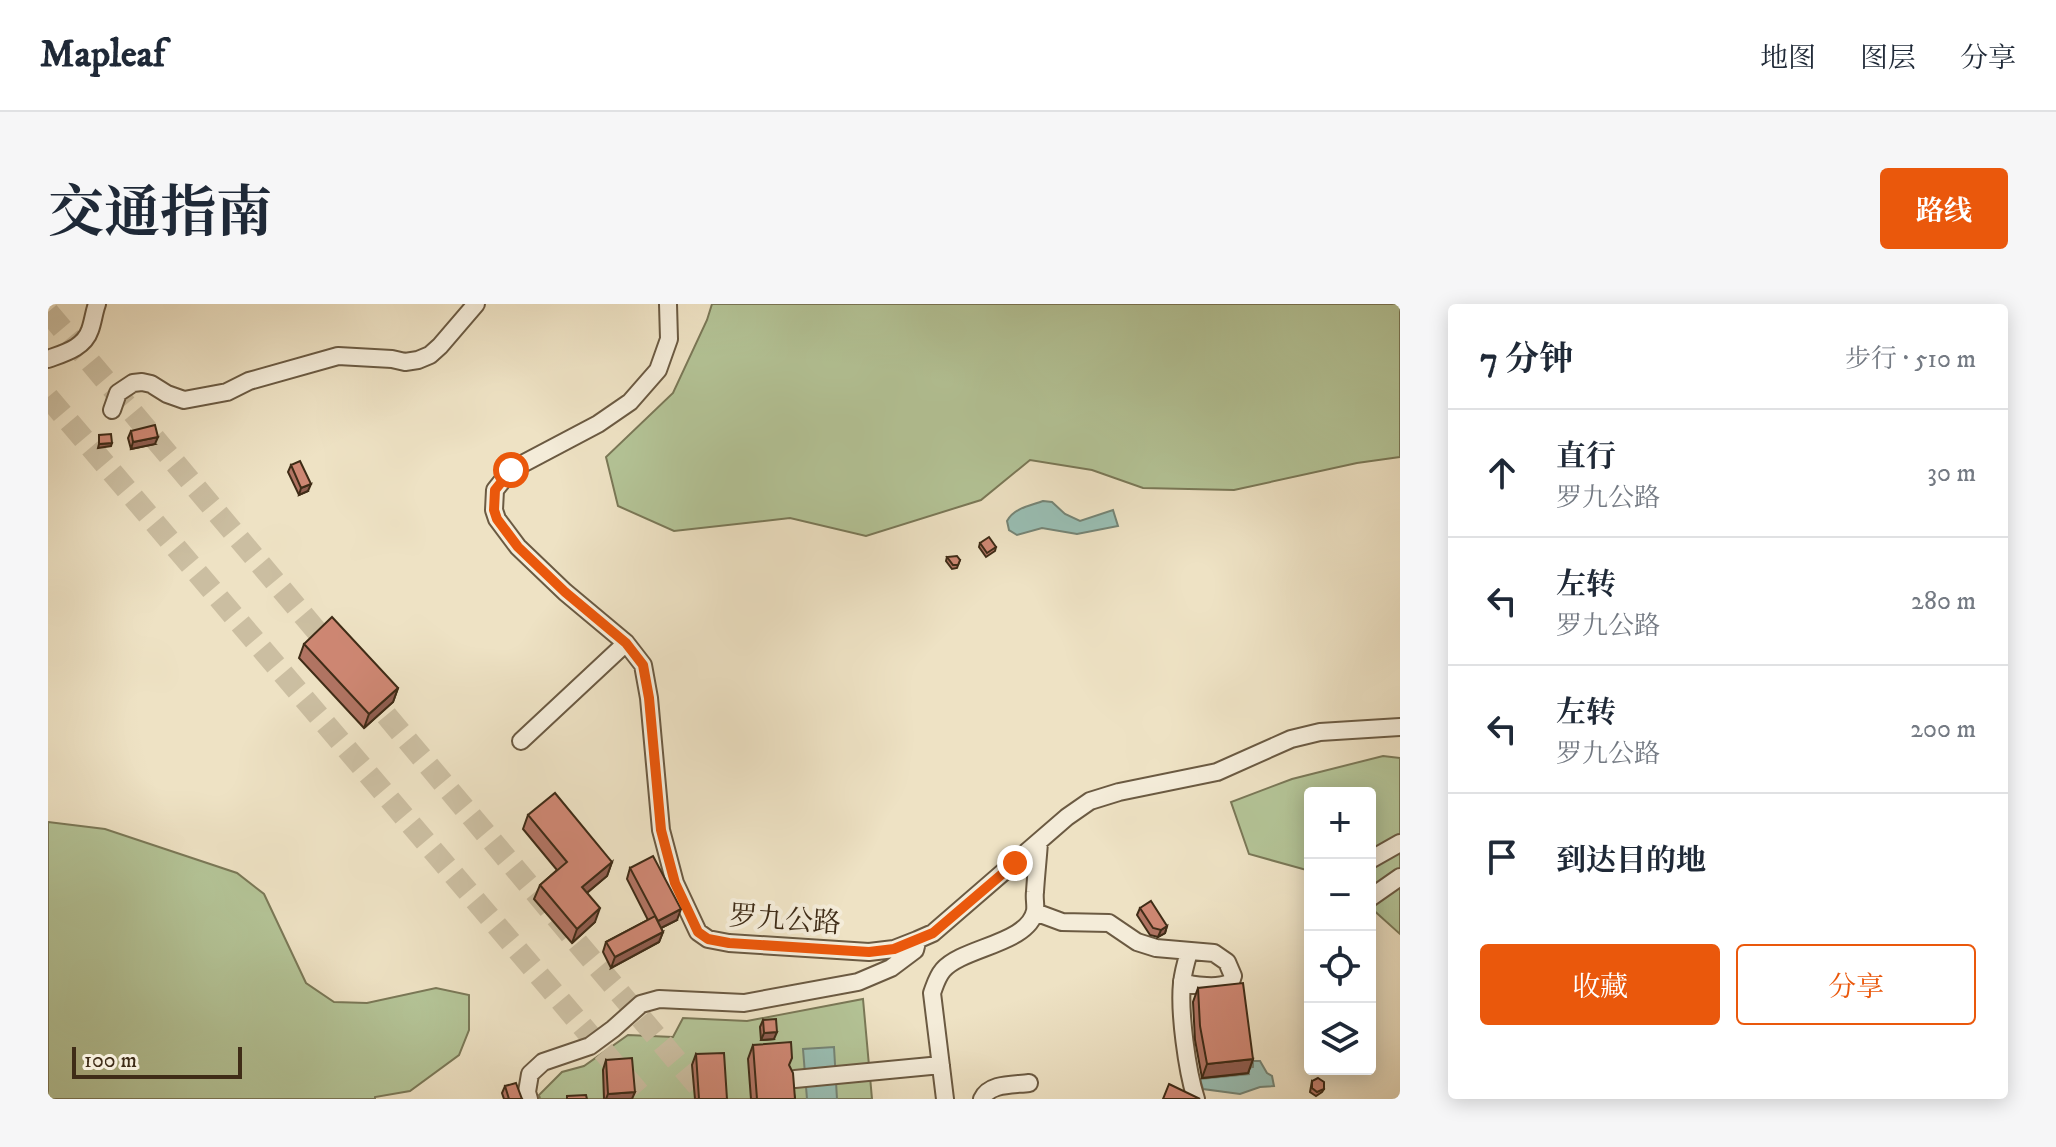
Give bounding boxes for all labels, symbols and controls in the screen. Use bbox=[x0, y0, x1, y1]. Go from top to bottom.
text: Mapleaf bbox=[40, 31, 165, 79]
text: 地图 bbox=[1760, 41, 1816, 76]
text: 图层 bbox=[1860, 41, 1916, 76]
text: 分享 bbox=[1960, 41, 2016, 76]
button: 路线 bbox=[1880, 168, 2008, 249]
text: 交通指南 bbox=[48, 180, 272, 250]
text: 7 分钟 bbox=[1480, 339, 1573, 381]
text: 步行 · 510 m bbox=[1845, 343, 1976, 376]
text: 直行 bbox=[1556, 439, 1616, 476]
icon: ahead bbox=[1480, 451, 1524, 495]
route start bbox=[493, 452, 529, 488]
text: 30 m bbox=[1927, 457, 1976, 490]
text: 罗九公路 bbox=[1556, 482, 1660, 515]
text: 左转 bbox=[1556, 567, 1616, 604]
icon: left bbox=[1480, 579, 1524, 623]
text: 280 m bbox=[1911, 585, 1976, 618]
text: 罗九公路 bbox=[1556, 610, 1660, 643]
text: 左转 bbox=[1556, 695, 1616, 732]
icon: left bbox=[1480, 707, 1524, 751]
text: 200 m bbox=[1910, 713, 1976, 746]
text: 罗九公路 bbox=[1556, 738, 1660, 771]
map controls bbox=[1304, 787, 1376, 1075]
button: + bbox=[1304, 787, 1376, 859]
icon: arrive bbox=[1480, 835, 1524, 879]
text: 到达目的地 bbox=[1556, 843, 1706, 880]
route end bbox=[997, 845, 1033, 881]
button: − bbox=[1304, 859, 1376, 931]
street label: 罗九公路 bbox=[728, 899, 842, 941]
button: locate bbox=[1304, 931, 1376, 1003]
button: 收藏 bbox=[1480, 944, 1720, 1025]
button: 分享 bbox=[1736, 944, 1976, 1025]
button: layers bbox=[1304, 1003, 1376, 1075]
scale bar bbox=[72, 1043, 242, 1079]
text: 100 m bbox=[84, 1047, 137, 1074]

